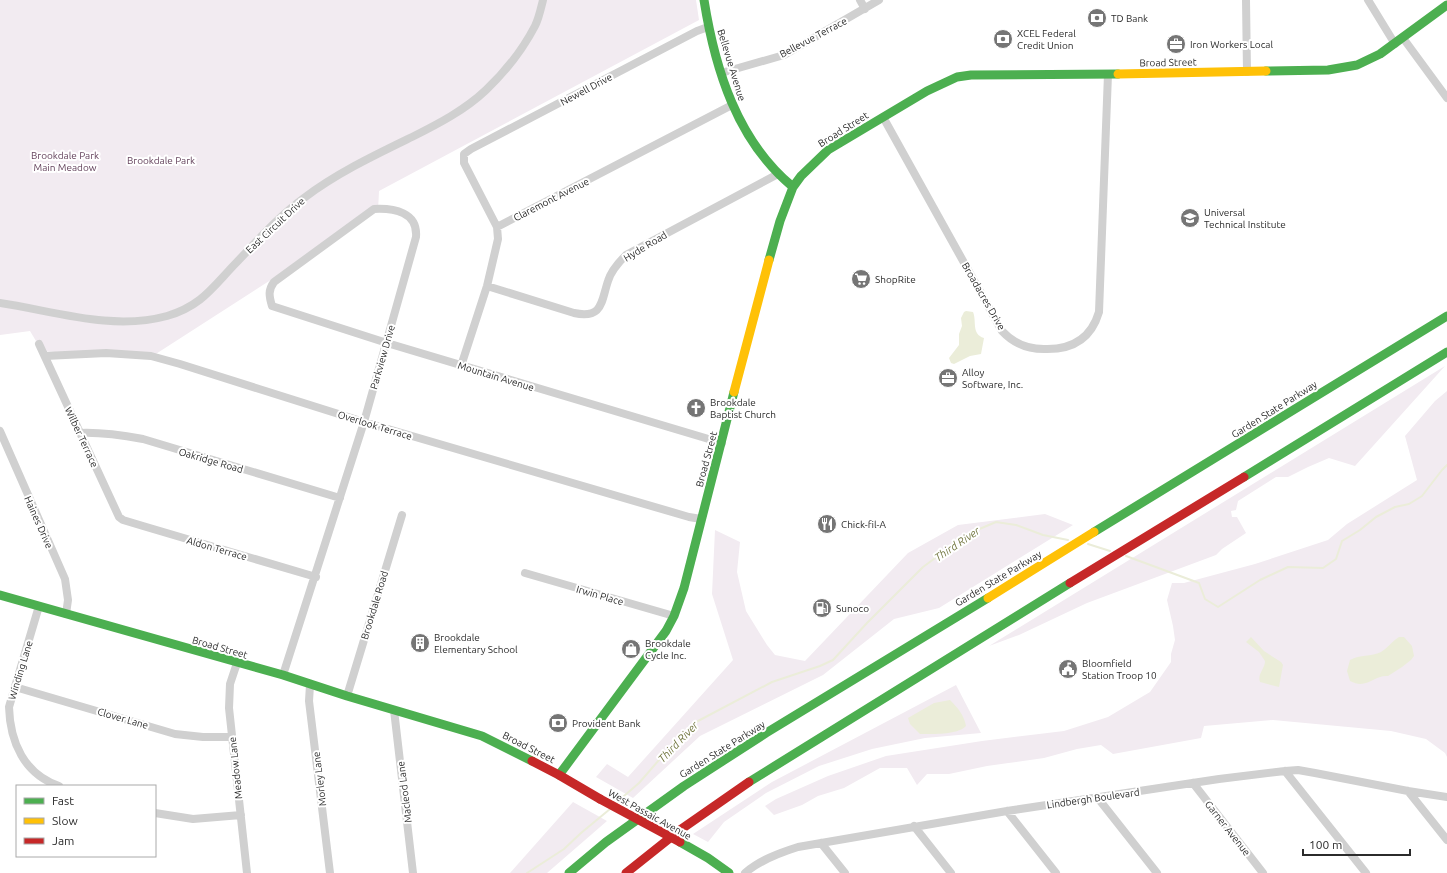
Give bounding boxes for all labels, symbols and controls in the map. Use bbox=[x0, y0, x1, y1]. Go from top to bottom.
bank icon: TD Bank bbox=[1086, 7, 1108, 29]
place label: TD Bank bbox=[1111, 13, 1148, 24]
street label: Bellevue Terrace bbox=[778, 15, 849, 60]
street label: Bellevue Avenue bbox=[715, 28, 748, 102]
bank icon: XCEL Federal Credit Union bbox=[992, 28, 1014, 50]
place label: XCEL Federal Credit Union bbox=[1017, 28, 1076, 51]
office icon: Iron Workers Local bbox=[1165, 33, 1187, 55]
place label: Iron Workers Local bbox=[1190, 39, 1273, 50]
street label: Broad Street bbox=[1139, 57, 1197, 68]
street label: Newell Drive bbox=[558, 71, 614, 108]
street label: Broad Street bbox=[816, 110, 870, 149]
park label: Brookdale Park Main Meadow bbox=[31, 150, 99, 173]
park label: Brookdale Park bbox=[127, 155, 195, 166]
street label: Claremont Avenue bbox=[512, 176, 591, 223]
street label: East Circuit Drive bbox=[244, 195, 307, 255]
school or university icon: Universal Technical Institute bbox=[1179, 207, 1201, 229]
place label: Universal Technical Institute bbox=[1204, 207, 1286, 230]
street label: Hyde Road bbox=[622, 229, 669, 264]
street label: Broadacres Drive bbox=[960, 260, 1007, 332]
supermarket icon: ShopRite bbox=[850, 268, 872, 290]
place label: ShopRite bbox=[875, 274, 916, 285]
street label: Parkview Drive bbox=[368, 324, 397, 391]
street label: Mountain Avenue bbox=[456, 360, 535, 393]
office icon: Alloy Software, Inc. bbox=[937, 367, 959, 389]
place label: Alloy Software, Inc. bbox=[962, 367, 1023, 390]
street label: Garden State Parkway bbox=[1230, 379, 1319, 440]
church icon: Brookdale Baptist Church bbox=[685, 397, 707, 419]
place label: Brookdale Baptist Church bbox=[710, 397, 776, 420]
street label: Wilber Terrace bbox=[63, 405, 100, 469]
street label: Overlook Terrace bbox=[336, 409, 413, 442]
street label: Broad Street bbox=[694, 430, 719, 488]
street label: Oakridge Road bbox=[177, 446, 245, 475]
street label: Haines Drive bbox=[22, 494, 55, 550]
restaurant icon: Chick-fil-A bbox=[816, 513, 838, 535]
place label: Chick-fil-A bbox=[841, 519, 886, 530]
water label: Third River bbox=[932, 524, 983, 564]
street label: Aldon Terrace bbox=[185, 535, 248, 562]
street label: Garden State Parkway bbox=[953, 548, 1043, 609]
street label: Brookdale Road bbox=[359, 569, 390, 641]
street label: Irwin Place bbox=[575, 583, 625, 607]
fuel station icon: Sunoco bbox=[811, 597, 833, 619]
place label: Sunoco bbox=[836, 603, 869, 614]
building icon: Brookdale Elementary School bbox=[409, 632, 431, 654]
place label: Brookdale Elementary School bbox=[434, 632, 518, 655]
street label: Broad Street bbox=[191, 634, 249, 661]
shop icon: Brookdale Cycle Inc. bbox=[620, 638, 642, 660]
place label: Brookdale Cycle Inc. bbox=[645, 638, 691, 661]
street label: Winding Lane bbox=[6, 639, 35, 701]
public building icon: Bloomfield Station Troop 10 bbox=[1057, 658, 1079, 680]
place label: Bloomfield Station Troop 10 bbox=[1082, 658, 1157, 681]
street label: Clover Lane bbox=[96, 706, 150, 731]
bank icon: Provident Bank bbox=[547, 712, 569, 734]
place label: Provident Bank bbox=[572, 718, 640, 729]
water label: Third River bbox=[656, 719, 701, 765]
street label: Garden State Parkway bbox=[678, 719, 767, 780]
street label: Broad Street bbox=[501, 730, 557, 765]
street label: Meadow Lane bbox=[227, 736, 244, 800]
street label: Morley Lane bbox=[311, 751, 328, 807]
street label: Macleod Lane bbox=[395, 760, 414, 823]
legend bbox=[16, 785, 156, 857]
street label: West Passaic Avenue bbox=[606, 787, 693, 842]
street label: Lindbergh Boulevard bbox=[1046, 787, 1140, 810]
text: Fast bbox=[52, 794, 74, 807]
street label: Garner Avenue bbox=[1203, 799, 1252, 858]
text: Slow bbox=[52, 814, 78, 827]
scale bar bbox=[1303, 831, 1410, 857]
text: Jam bbox=[52, 834, 74, 847]
text: 100 m bbox=[1309, 838, 1342, 851]

